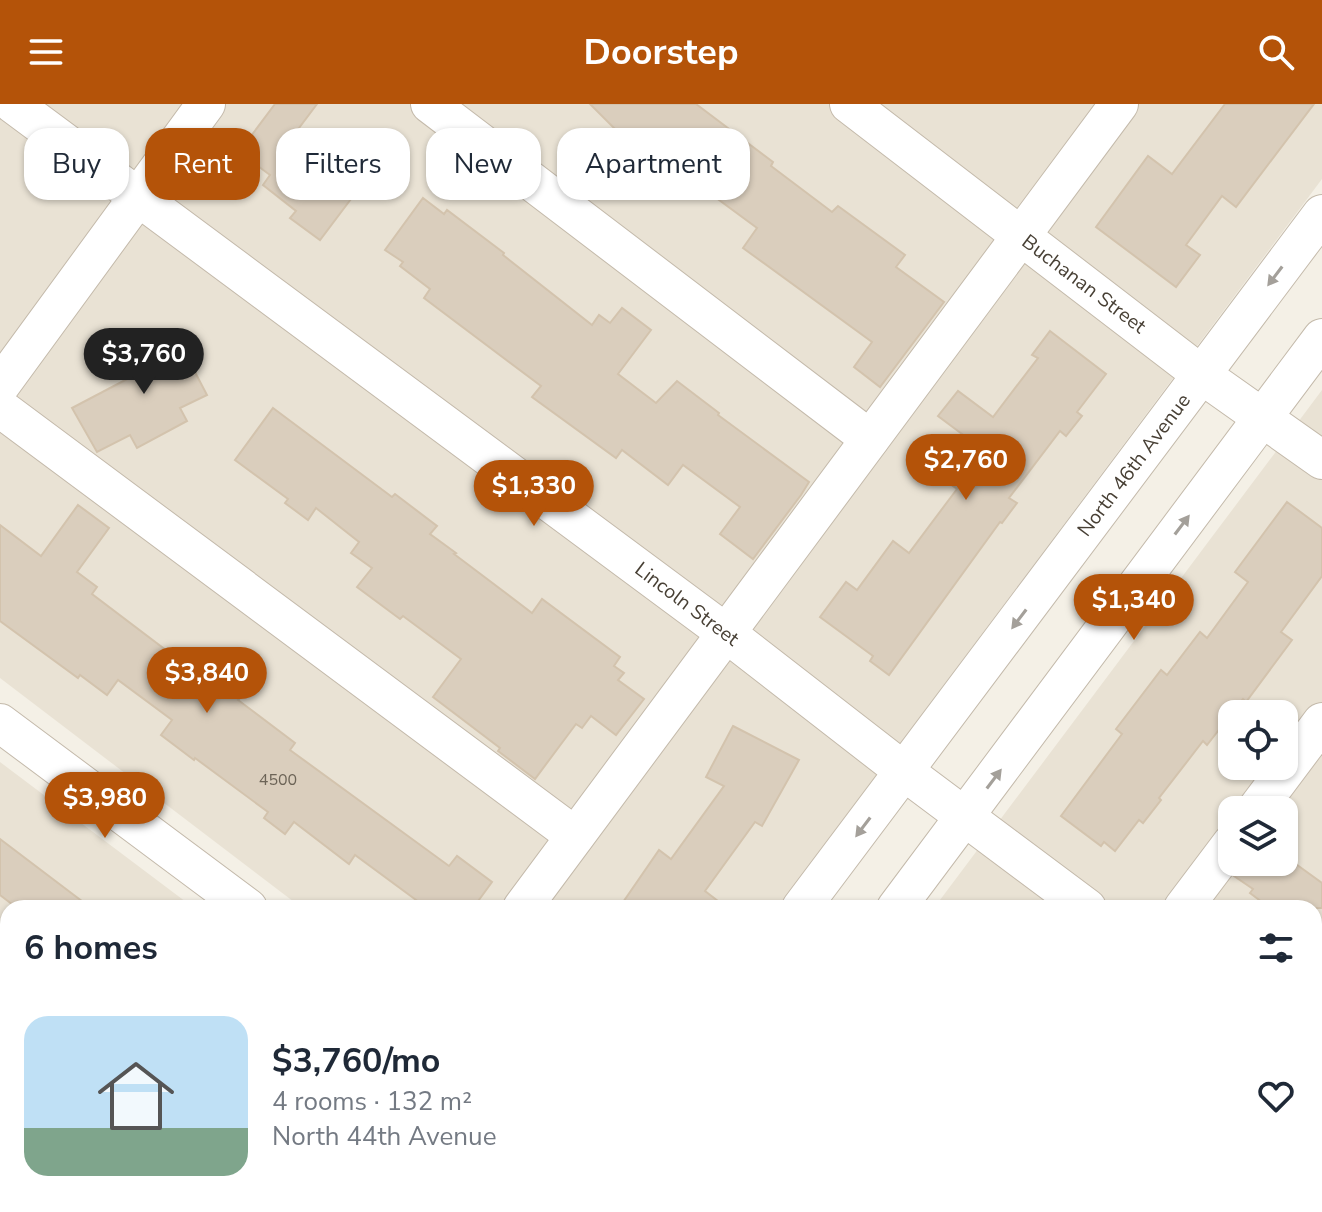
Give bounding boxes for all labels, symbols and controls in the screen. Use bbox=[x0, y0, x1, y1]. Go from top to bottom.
text: Doorstep bbox=[584, 28, 738, 77]
icon: menu bbox=[24, 30, 68, 74]
icon: search bbox=[1254, 30, 1298, 74]
chip: Buy bbox=[24, 128, 129, 200]
chip: Rent bbox=[145, 128, 260, 200]
chip: Filters bbox=[276, 128, 410, 200]
chip: New bbox=[426, 128, 541, 200]
chip: Apartment bbox=[557, 128, 750, 200]
street label: Buchanan Street bbox=[1016, 228, 1152, 340]
one-way arrow bbox=[1268, 266, 1284, 287]
pin: $3,760 bbox=[79, 328, 209, 396]
text: $3,760 bbox=[102, 336, 186, 371]
street label: North 46th Avenue bbox=[1071, 388, 1197, 542]
pin: $2,760 bbox=[901, 434, 1031, 502]
text: $2,760 bbox=[924, 442, 1008, 477]
pin: $1,330 bbox=[469, 460, 599, 528]
text: $1,330 bbox=[492, 468, 576, 503]
one-way arrow bbox=[1174, 515, 1190, 535]
street label: Lincoln Street bbox=[629, 556, 745, 653]
pin: $1,340 bbox=[1069, 574, 1199, 642]
text: $1,340 bbox=[1092, 582, 1176, 617]
one-way arrow bbox=[1011, 608, 1027, 630]
pin: $3,840 bbox=[142, 647, 272, 715]
text: $3,840 bbox=[165, 655, 249, 690]
map controls bbox=[1218, 700, 1298, 876]
button: locate bbox=[1218, 700, 1298, 780]
one-way arrow bbox=[985, 768, 1001, 789]
house number: 4500 bbox=[259, 769, 297, 791]
pin: $3,980 bbox=[40, 772, 170, 840]
text: $3,980 bbox=[63, 780, 147, 815]
button: layers bbox=[1218, 796, 1298, 876]
one-way arrow bbox=[855, 817, 871, 837]
text: 6 homes bbox=[24, 925, 158, 971]
icon: filters bbox=[1254, 926, 1298, 970]
text: $3,760/mo bbox=[272, 1038, 440, 1084]
icon: home bbox=[88, 1048, 184, 1144]
icon: heart bbox=[1254, 1074, 1298, 1118]
text: 4 rooms · 132 m² bbox=[272, 1084, 472, 1119]
text: North 44th Avenue bbox=[272, 1119, 496, 1154]

